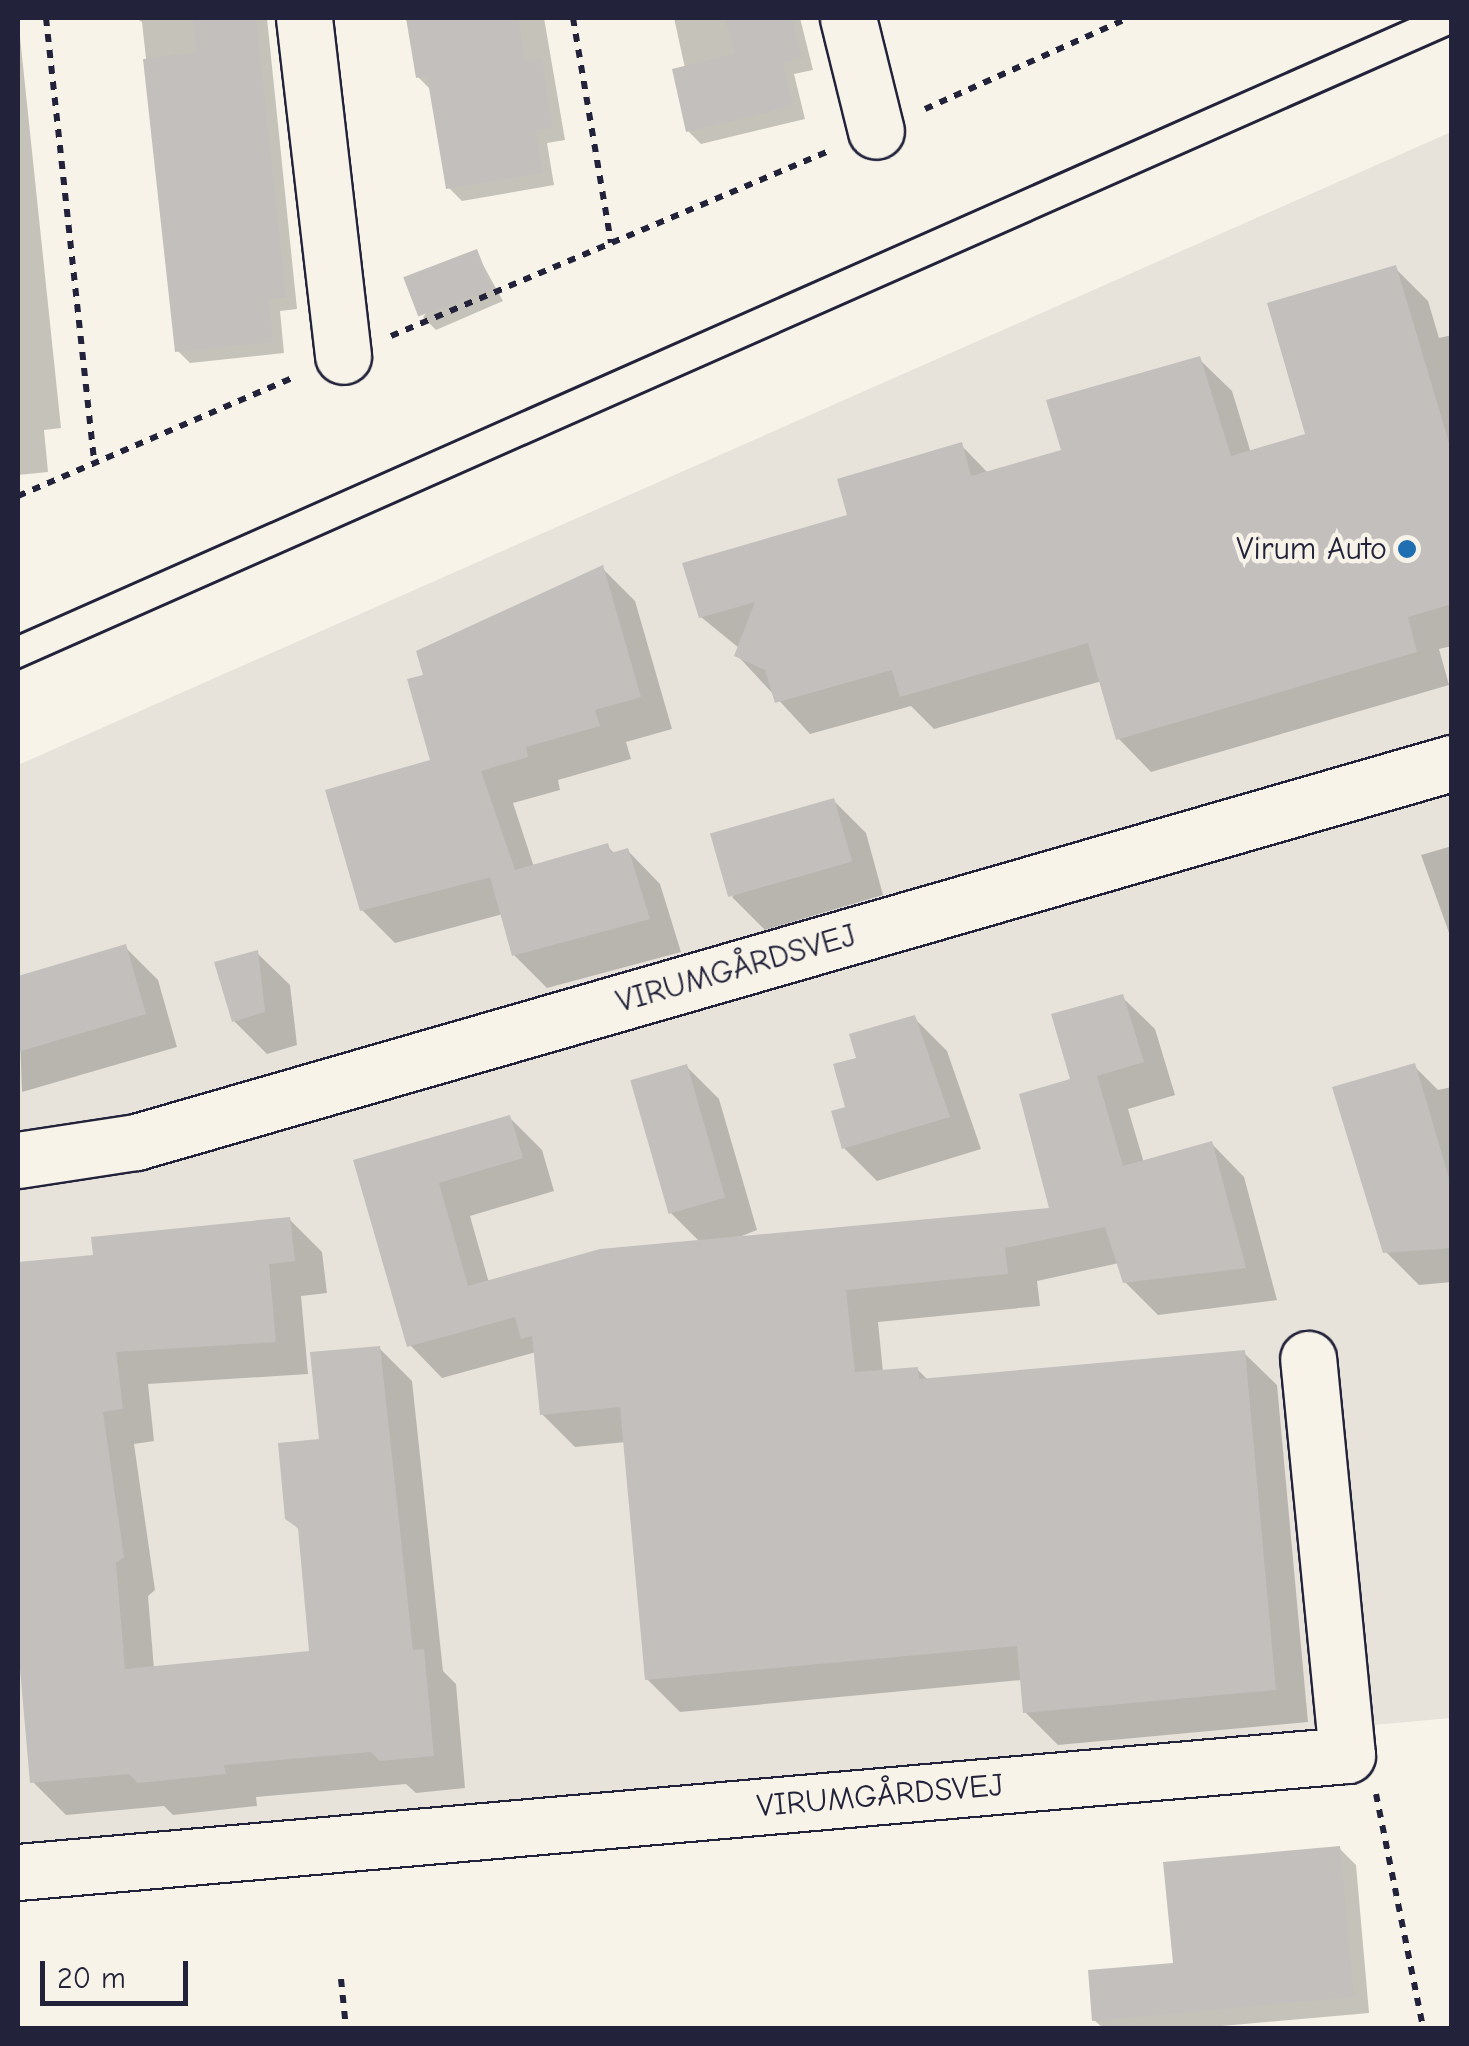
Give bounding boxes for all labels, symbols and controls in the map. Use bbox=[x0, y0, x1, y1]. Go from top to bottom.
place label: Virum Auto bbox=[1236, 530, 1387, 568]
marker: Virum Auto bbox=[1396, 538, 1418, 560]
street label: VIRUMGÅRDSVEJ bbox=[612, 916, 860, 1022]
street label: VIRUMGÅRDSVEJ bbox=[755, 1766, 1005, 1826]
scale bar bbox=[45, 1941, 192, 2003]
text: 20 m bbox=[57, 1961, 126, 1996]

